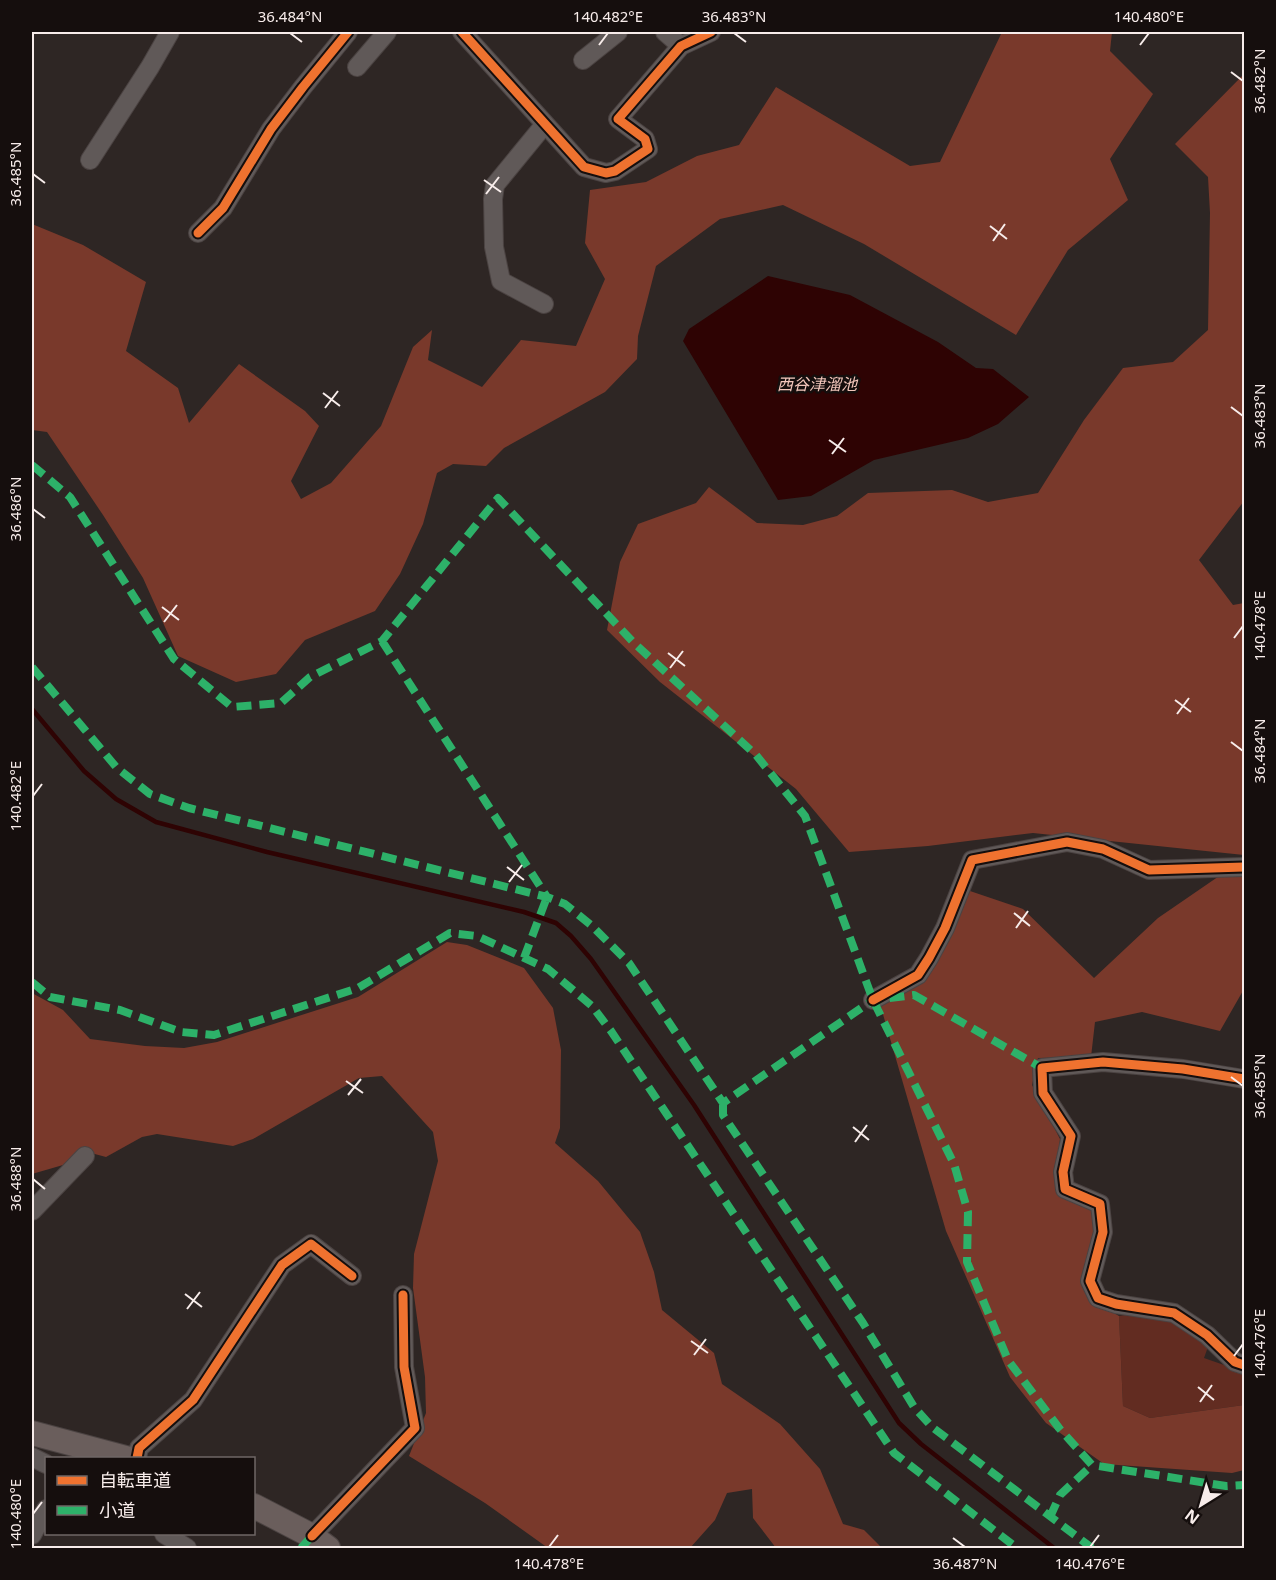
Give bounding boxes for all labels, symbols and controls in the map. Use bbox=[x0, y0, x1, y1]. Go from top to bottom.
text: 36.484°N bbox=[258, 6, 322, 26]
text: 140.482°E bbox=[573, 6, 643, 26]
text: 36.483°N bbox=[702, 6, 766, 26]
text: 140.480°E bbox=[1114, 6, 1184, 26]
text: 36.482°N bbox=[1249, 49, 1269, 113]
text: 36.485°N bbox=[5, 142, 25, 206]
water label: 西谷津溜池 bbox=[777, 373, 859, 395]
text: 36.483°N bbox=[1249, 384, 1269, 448]
text: 36.486°N bbox=[5, 477, 25, 541]
text: 140.478°E bbox=[1249, 591, 1269, 661]
text: 36.484°N bbox=[1249, 719, 1269, 783]
text: 140.482°E bbox=[5, 761, 25, 831]
text: 36.485°N bbox=[1249, 1054, 1269, 1118]
text: 36.488°N bbox=[5, 1147, 25, 1211]
text: 140.476°E bbox=[1249, 1309, 1269, 1379]
legend bbox=[45, 1457, 255, 1535]
text: 自転車道 bbox=[99, 1468, 171, 1492]
north arrow bbox=[1171, 1475, 1231, 1535]
text: 140.480°E bbox=[5, 1479, 25, 1549]
text: 小道 bbox=[99, 1498, 135, 1522]
text: N bbox=[1180, 1504, 1204, 1530]
text: 140.478°E bbox=[514, 1553, 584, 1573]
text: 36.487°N bbox=[933, 1553, 997, 1573]
text: 140.476°E bbox=[1055, 1553, 1125, 1573]

